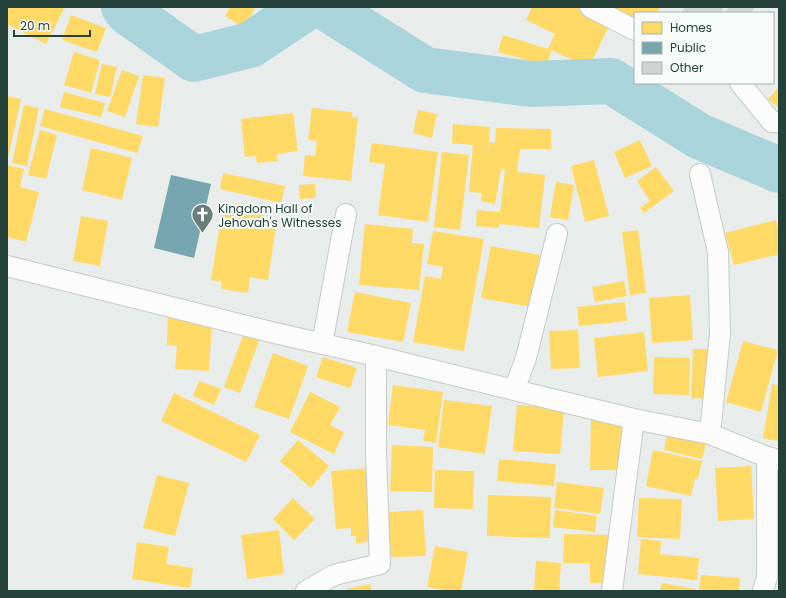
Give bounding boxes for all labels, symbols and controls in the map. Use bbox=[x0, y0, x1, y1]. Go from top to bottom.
scale bar bbox=[14, 12, 90, 38]
legend bbox=[634, 12, 774, 84]
text: 20 m bbox=[20, 17, 50, 34]
text: Homes bbox=[670, 19, 712, 36]
text: Public bbox=[670, 39, 706, 56]
text: Other bbox=[670, 59, 704, 76]
place label: Kingdom Hall of Jehovah's Witnesses bbox=[218, 200, 341, 231]
church icon: Kingdom Hall of Jehovah's Witnesses bbox=[190, 202, 216, 235]

